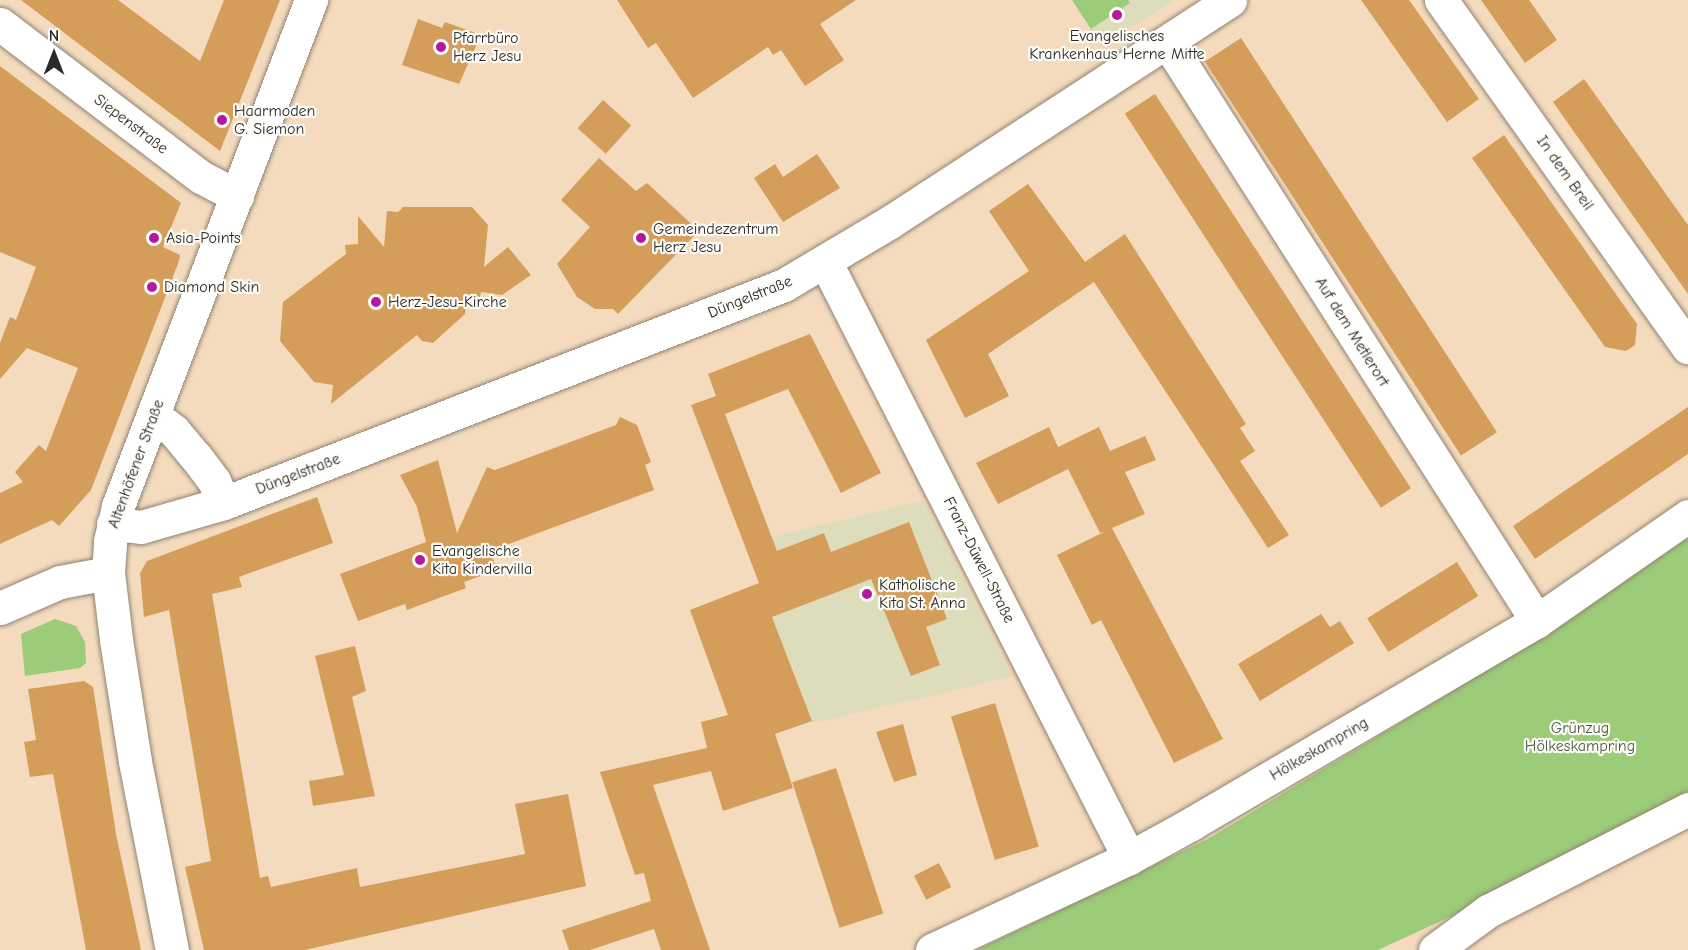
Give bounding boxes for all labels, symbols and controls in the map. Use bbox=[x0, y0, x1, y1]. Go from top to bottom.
marker: Evangelisches Krankenhaus Herne Mitte bbox=[1108, 6, 1126, 24]
north arrow bbox=[24, 24, 84, 84]
place label: Evangelisches Krankenhaus Herne Mitte bbox=[1029, 26, 1205, 64]
text: N bbox=[49, 27, 59, 45]
place label: Pfarrbüro Herz Jesu bbox=[453, 28, 521, 66]
marker: Pfarrbüro Herz Jesu bbox=[434, 40, 448, 54]
street label: Siepenstraße bbox=[90, 90, 172, 158]
place label: Haarmoden G. Siemon bbox=[234, 101, 315, 139]
marker: Haarmoden G. Siemon bbox=[215, 113, 229, 127]
street label: In dem Breil bbox=[1532, 132, 1598, 214]
place label: Gemeindezentrum Herz Jesu bbox=[653, 219, 778, 257]
place label: Asia-Points bbox=[166, 228, 241, 248]
marker: Asia-Points bbox=[147, 231, 161, 245]
marker: Gemeindezentrum Herz Jesu bbox=[634, 231, 648, 245]
street label: Düngelstraße bbox=[705, 271, 795, 323]
street label: Auf dem Metlerort bbox=[1311, 274, 1393, 390]
place label: Diamond Skin bbox=[164, 277, 259, 297]
marker: Diamond Skin bbox=[145, 280, 159, 294]
place label: Herz-Jesu-Kirche bbox=[388, 292, 507, 312]
marker: Herz-Jesu-Kirche bbox=[369, 295, 383, 309]
street label: Altenhöfener Straße bbox=[104, 397, 168, 531]
street label: Düngelstraße bbox=[253, 449, 343, 499]
street label: Franz-Düwell-Straße bbox=[939, 494, 1019, 626]
place label: Evangelische Kita Kindervilla bbox=[432, 541, 532, 579]
marker: Evangelische Kita Kindervilla bbox=[413, 553, 427, 567]
place label: Katholische Kita St. Anna bbox=[879, 575, 966, 613]
marker: Katholische Kita St. Anna bbox=[860, 587, 874, 601]
street label: Hölkeskampring bbox=[1266, 713, 1372, 785]
park label: Grünzug Hölkeskampring bbox=[1525, 718, 1635, 756]

